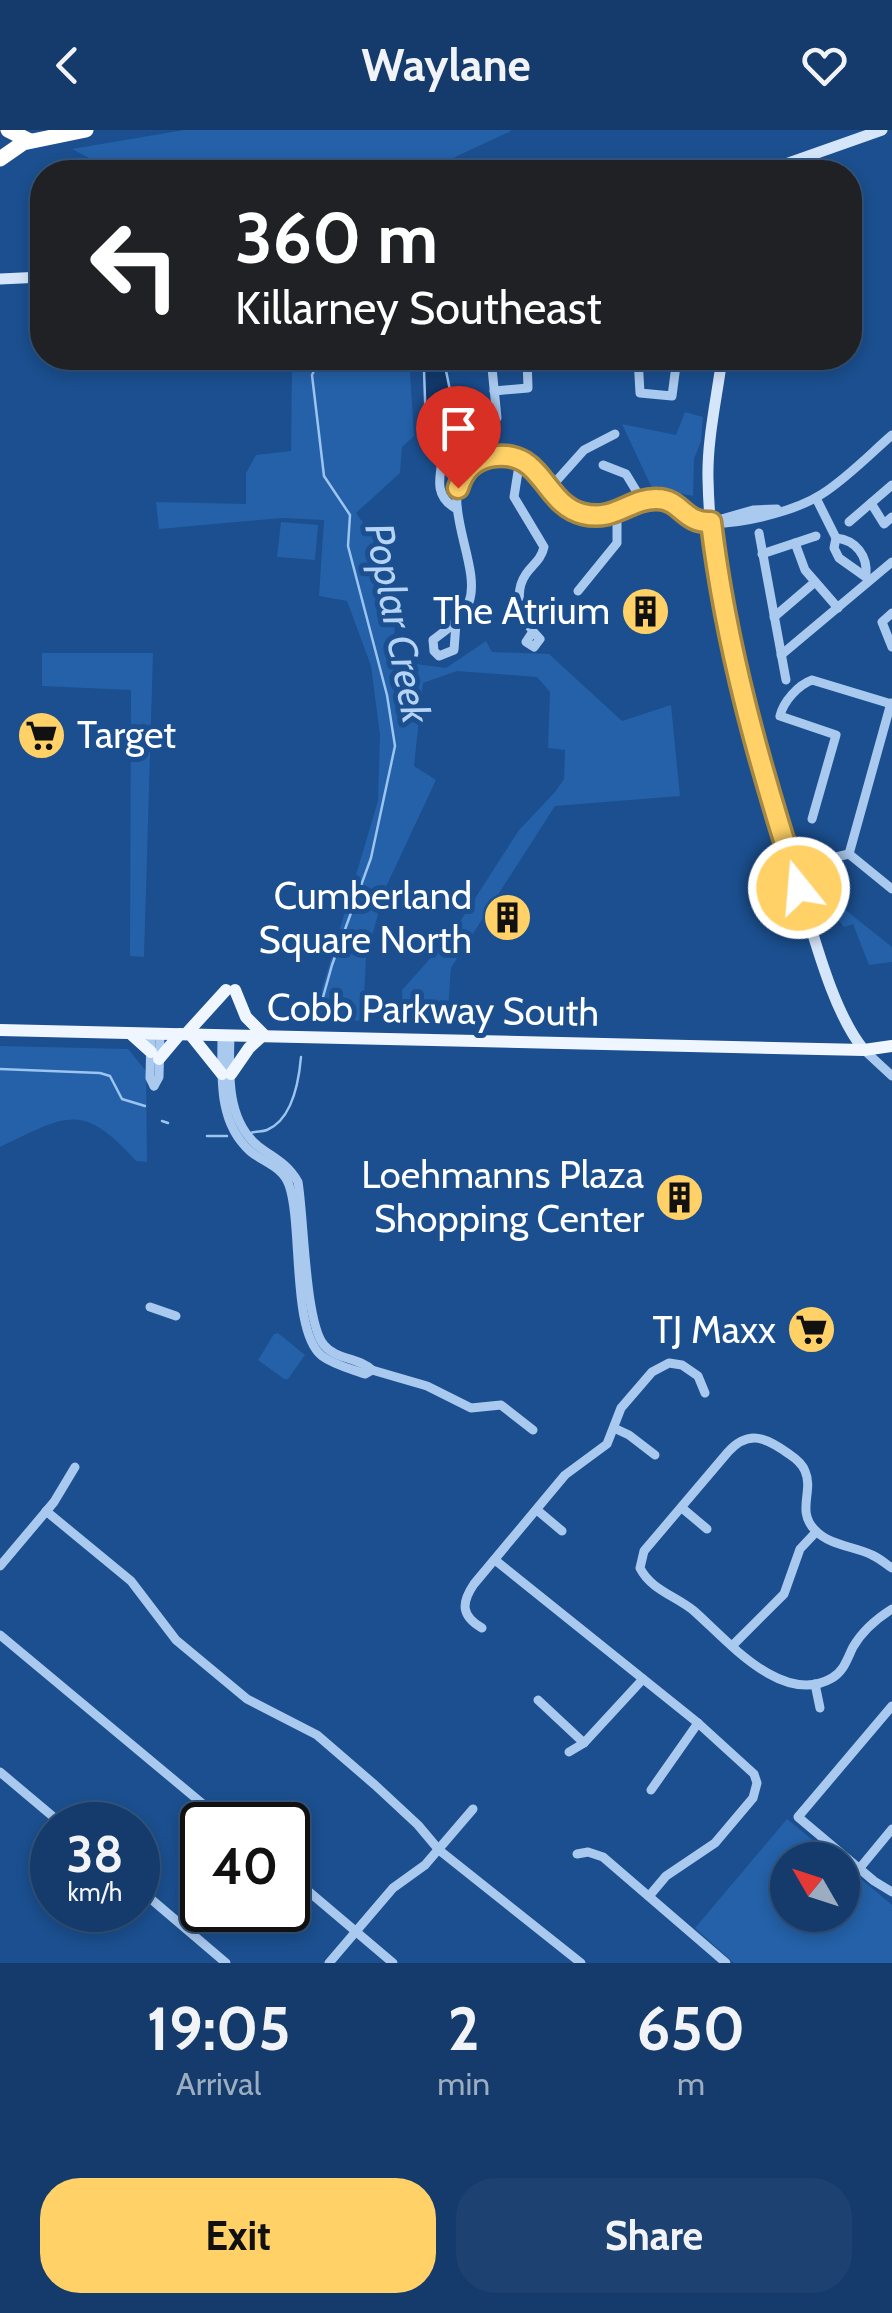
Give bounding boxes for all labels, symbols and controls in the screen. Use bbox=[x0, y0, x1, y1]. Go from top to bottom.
icon: back bbox=[40, 38, 95, 93]
text: Waylane bbox=[361, 38, 531, 92]
icon: heart bbox=[797, 38, 852, 93]
text: 360 m bbox=[235, 195, 438, 281]
icon: left bbox=[70, 200, 200, 330]
text: Killarney Southeast bbox=[235, 281, 602, 335]
pin bbox=[416, 386, 501, 489]
icon: arrive bbox=[431, 401, 486, 456]
water label: Poplar Creek bbox=[355, 519, 442, 729]
building icon: The Atrium bbox=[619, 585, 671, 637]
place label: The Atrium bbox=[433, 587, 610, 634]
supermarket icon: Target bbox=[16, 709, 68, 761]
place label: Target bbox=[77, 711, 176, 758]
position arrow bbox=[747, 836, 851, 940]
place label: Cumberland Square North bbox=[258, 872, 472, 963]
building icon: Cumberland Square North bbox=[481, 892, 533, 944]
street label: Cobb Parkway South bbox=[267, 983, 599, 1036]
place label: Loehmanns Plaza Shopping Center bbox=[361, 1151, 644, 1242]
building icon: Loehmanns Plaza Shopping Center bbox=[653, 1171, 705, 1223]
supermarket icon: TJ Maxx bbox=[785, 1304, 837, 1356]
place label: TJ Maxx bbox=[653, 1306, 776, 1353]
speed limit sign: 40 bbox=[180, 1802, 310, 1932]
text: 38 bbox=[66, 1824, 124, 1885]
north arrow bbox=[770, 1842, 860, 1932]
map controls bbox=[770, 1842, 860, 1932]
text: km/h bbox=[68, 1877, 122, 1907]
text: 19:05 bbox=[147, 1992, 291, 2065]
text: 2 bbox=[448, 1992, 480, 2065]
text: 650 bbox=[637, 1992, 745, 2065]
text: Arrival bbox=[176, 2064, 261, 2103]
text: min bbox=[437, 2064, 490, 2103]
text: m bbox=[677, 2064, 705, 2103]
button: Exit bbox=[40, 2178, 436, 2293]
button: Share bbox=[456, 2178, 852, 2293]

